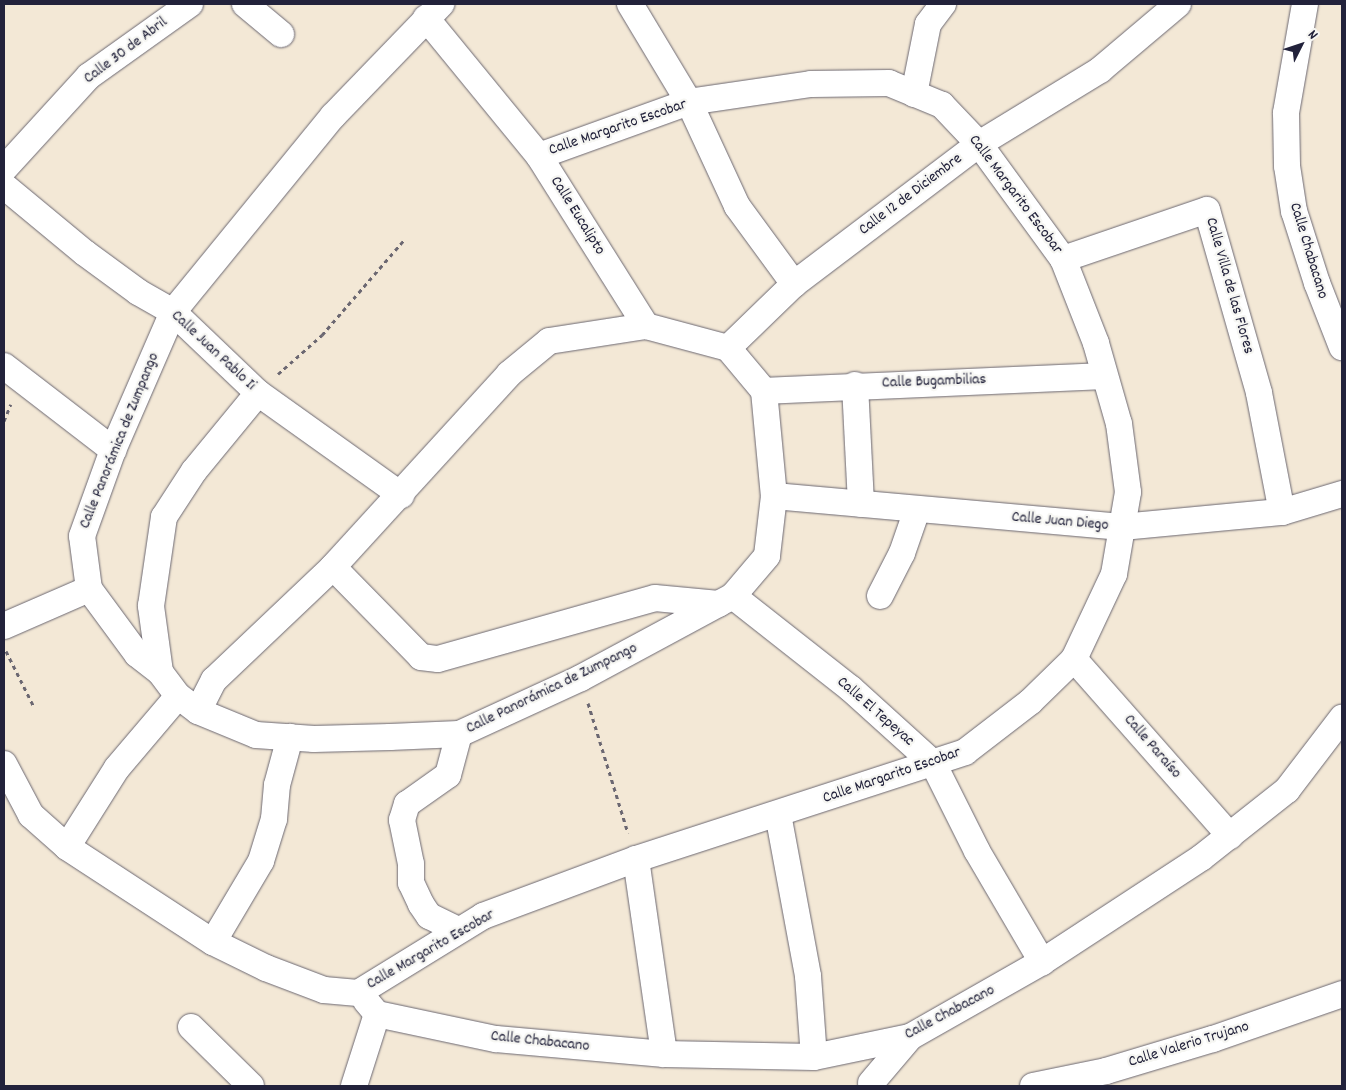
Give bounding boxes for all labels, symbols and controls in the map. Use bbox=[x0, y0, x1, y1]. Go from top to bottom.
street label: Calle 30 de Abril bbox=[80, 13, 172, 89]
north arrow bbox=[1276, 20, 1326, 70]
text: N bbox=[1302, 26, 1322, 44]
street label: Calle Margarito Escobar bbox=[547, 95, 689, 161]
street label: Calle Margarito Escobar bbox=[964, 132, 1066, 258]
street label: Calle 12 de Diciembre bbox=[855, 150, 967, 240]
street label: Calle Eucalipto bbox=[545, 173, 609, 259]
street label: Calle Chabacano bbox=[1284, 201, 1332, 301]
street label: Calle Villa de las Flores bbox=[1200, 216, 1258, 356]
street label: Calle Juan Pablo Ii bbox=[167, 307, 259, 395]
street label: Calle Panorámica de Zumpango bbox=[76, 350, 164, 532]
street label: Calle Bugambilias bbox=[881, 371, 987, 393]
street label: Calle Juan Diego bbox=[1011, 508, 1109, 536]
street label: Calle Panorámica de Zumpango bbox=[463, 639, 641, 739]
street label: Calle El Tepeyac bbox=[832, 673, 918, 751]
street label: Calle Paraíso bbox=[1119, 711, 1185, 783]
street label: Calle Margarito Escobar bbox=[821, 743, 963, 809]
street label: Calle Margarito Escobar bbox=[364, 906, 498, 994]
street label: Calle Chabacano bbox=[902, 981, 998, 1045]
street label: Calle Valerio Trujano bbox=[1126, 1018, 1252, 1072]
street label: Calle Chabacano bbox=[490, 1027, 590, 1057]

